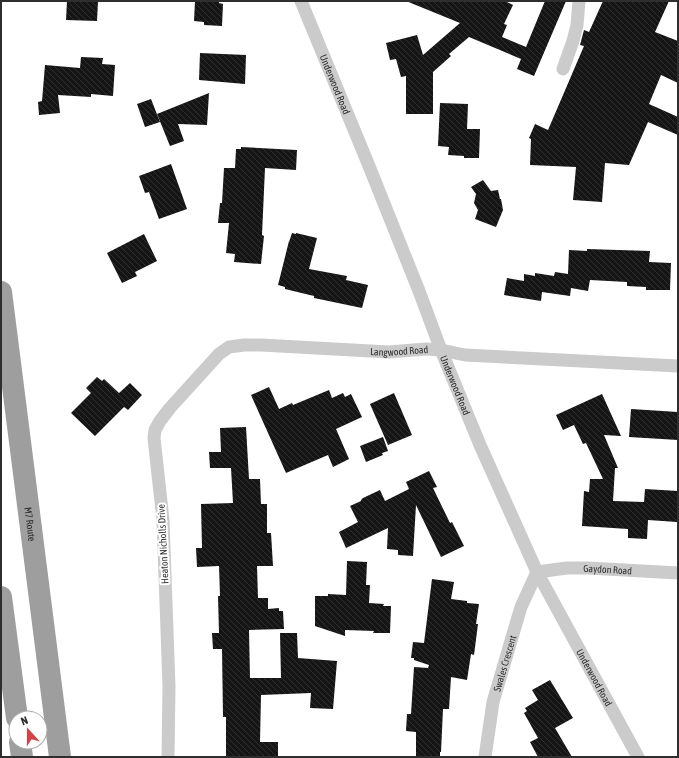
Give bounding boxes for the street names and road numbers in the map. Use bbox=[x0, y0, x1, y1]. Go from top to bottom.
street label: Underwood Road bbox=[318, 53, 353, 116]
street label: Langwood Road bbox=[370, 343, 429, 358]
street label: Underwood Road bbox=[438, 354, 473, 417]
street label: Heaton Nicholls Drive bbox=[155, 503, 171, 584]
street label: M7 Route bbox=[23, 506, 38, 542]
street label: Gaydon Road bbox=[583, 563, 633, 576]
street label: Swales Crescent bbox=[491, 634, 518, 693]
street label: Underwood Road bbox=[574, 647, 615, 708]

